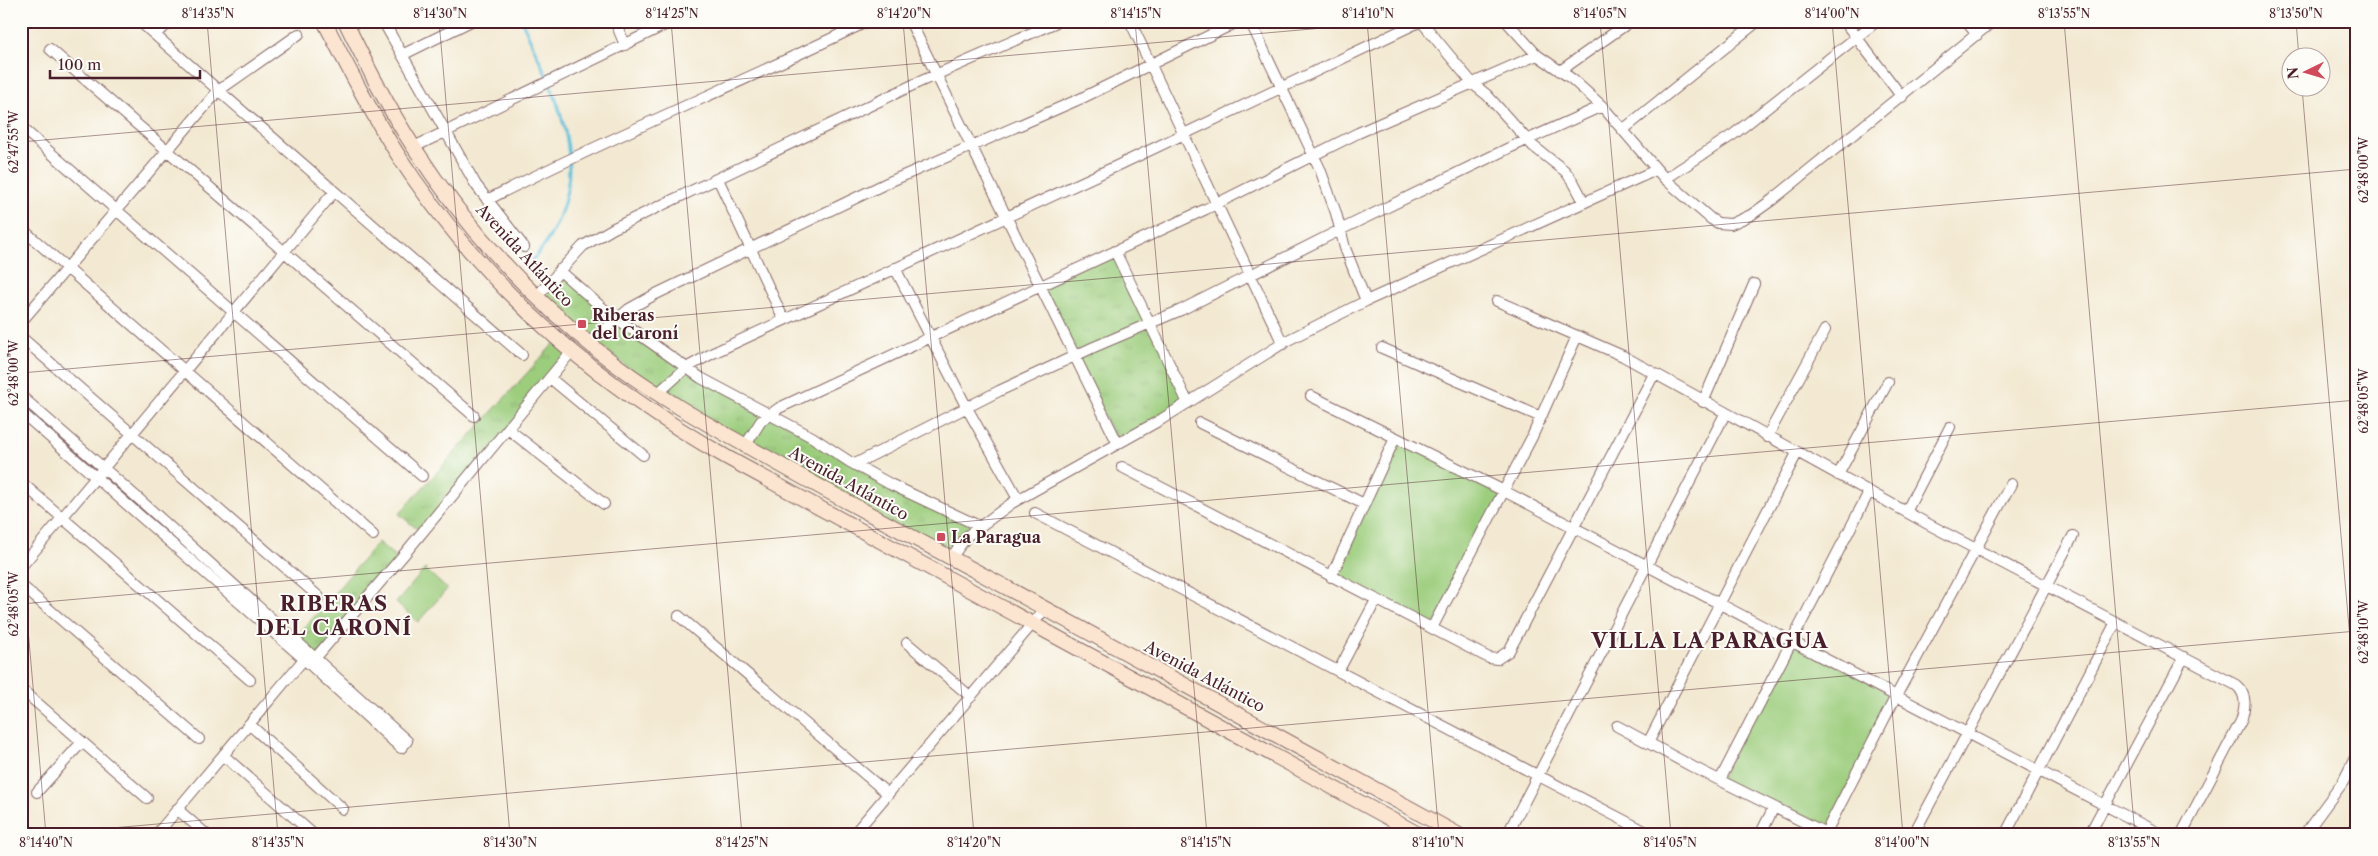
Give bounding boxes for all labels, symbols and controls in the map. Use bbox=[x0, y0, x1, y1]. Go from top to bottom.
text: 8°14'35"N bbox=[181, 6, 235, 21]
text: 8°14'30"N bbox=[413, 6, 467, 21]
text: 8°14'25"N bbox=[645, 6, 699, 21]
text: 8°14'20"N bbox=[877, 6, 931, 21]
text: 8°14'15"N bbox=[1110, 6, 1162, 21]
text: 8°14'10"N bbox=[1342, 6, 1394, 21]
text: 8°14'05"N bbox=[1573, 6, 1627, 21]
text: 8°14'00"N bbox=[1804, 6, 1860, 21]
text: 8°13'55"N bbox=[2038, 6, 2090, 21]
text: 8°13'50"N bbox=[2269, 6, 2323, 21]
scale bar bbox=[50, 48, 200, 80]
north arrow bbox=[2280, 48, 2330, 98]
text: 100 m bbox=[58, 55, 101, 74]
text: N bbox=[2284, 66, 2303, 80]
text: 62°47'55"W bbox=[6, 110, 21, 174]
text: 62°48'00"W bbox=[2356, 136, 2371, 203]
street label: Avenida Atlántico bbox=[471, 199, 578, 311]
place label: Riberas del Caroní bbox=[592, 305, 679, 343]
marker: Riberas del Caroní bbox=[576, 318, 588, 330]
text: 62°48'00"W bbox=[6, 339, 21, 406]
text: 62°48'05"W bbox=[2356, 367, 2371, 434]
street label: Avenida Atlántico bbox=[785, 441, 913, 524]
place label: La Paragua bbox=[951, 527, 1042, 547]
marker: La Paragua bbox=[935, 531, 947, 543]
text: 62°48'05"W bbox=[6, 570, 21, 637]
district label: RIBERAS DEL CARONÍ bbox=[256, 591, 412, 640]
text: 62°48'10"W bbox=[2356, 599, 2371, 664]
district label: VILLA LA PARAGUA bbox=[1590, 628, 1829, 653]
street label: Avenida Atlántico bbox=[1140, 635, 1269, 716]
text: 8°14'40"N bbox=[19, 835, 73, 850]
text: 8°14'35"N bbox=[251, 835, 305, 850]
text: 8°14'30"N bbox=[483, 835, 537, 850]
text: 8°14'25"N bbox=[715, 835, 769, 850]
text: 8°14'20"N bbox=[947, 835, 1001, 850]
text: 8°14'15"N bbox=[1180, 835, 1232, 850]
text: 8°14'10"N bbox=[1412, 835, 1464, 850]
text: 8°14'05"N bbox=[1643, 835, 1697, 850]
text: 8°14'00"N bbox=[1874, 835, 1930, 850]
text: 8°13'55"N bbox=[2108, 835, 2160, 850]

